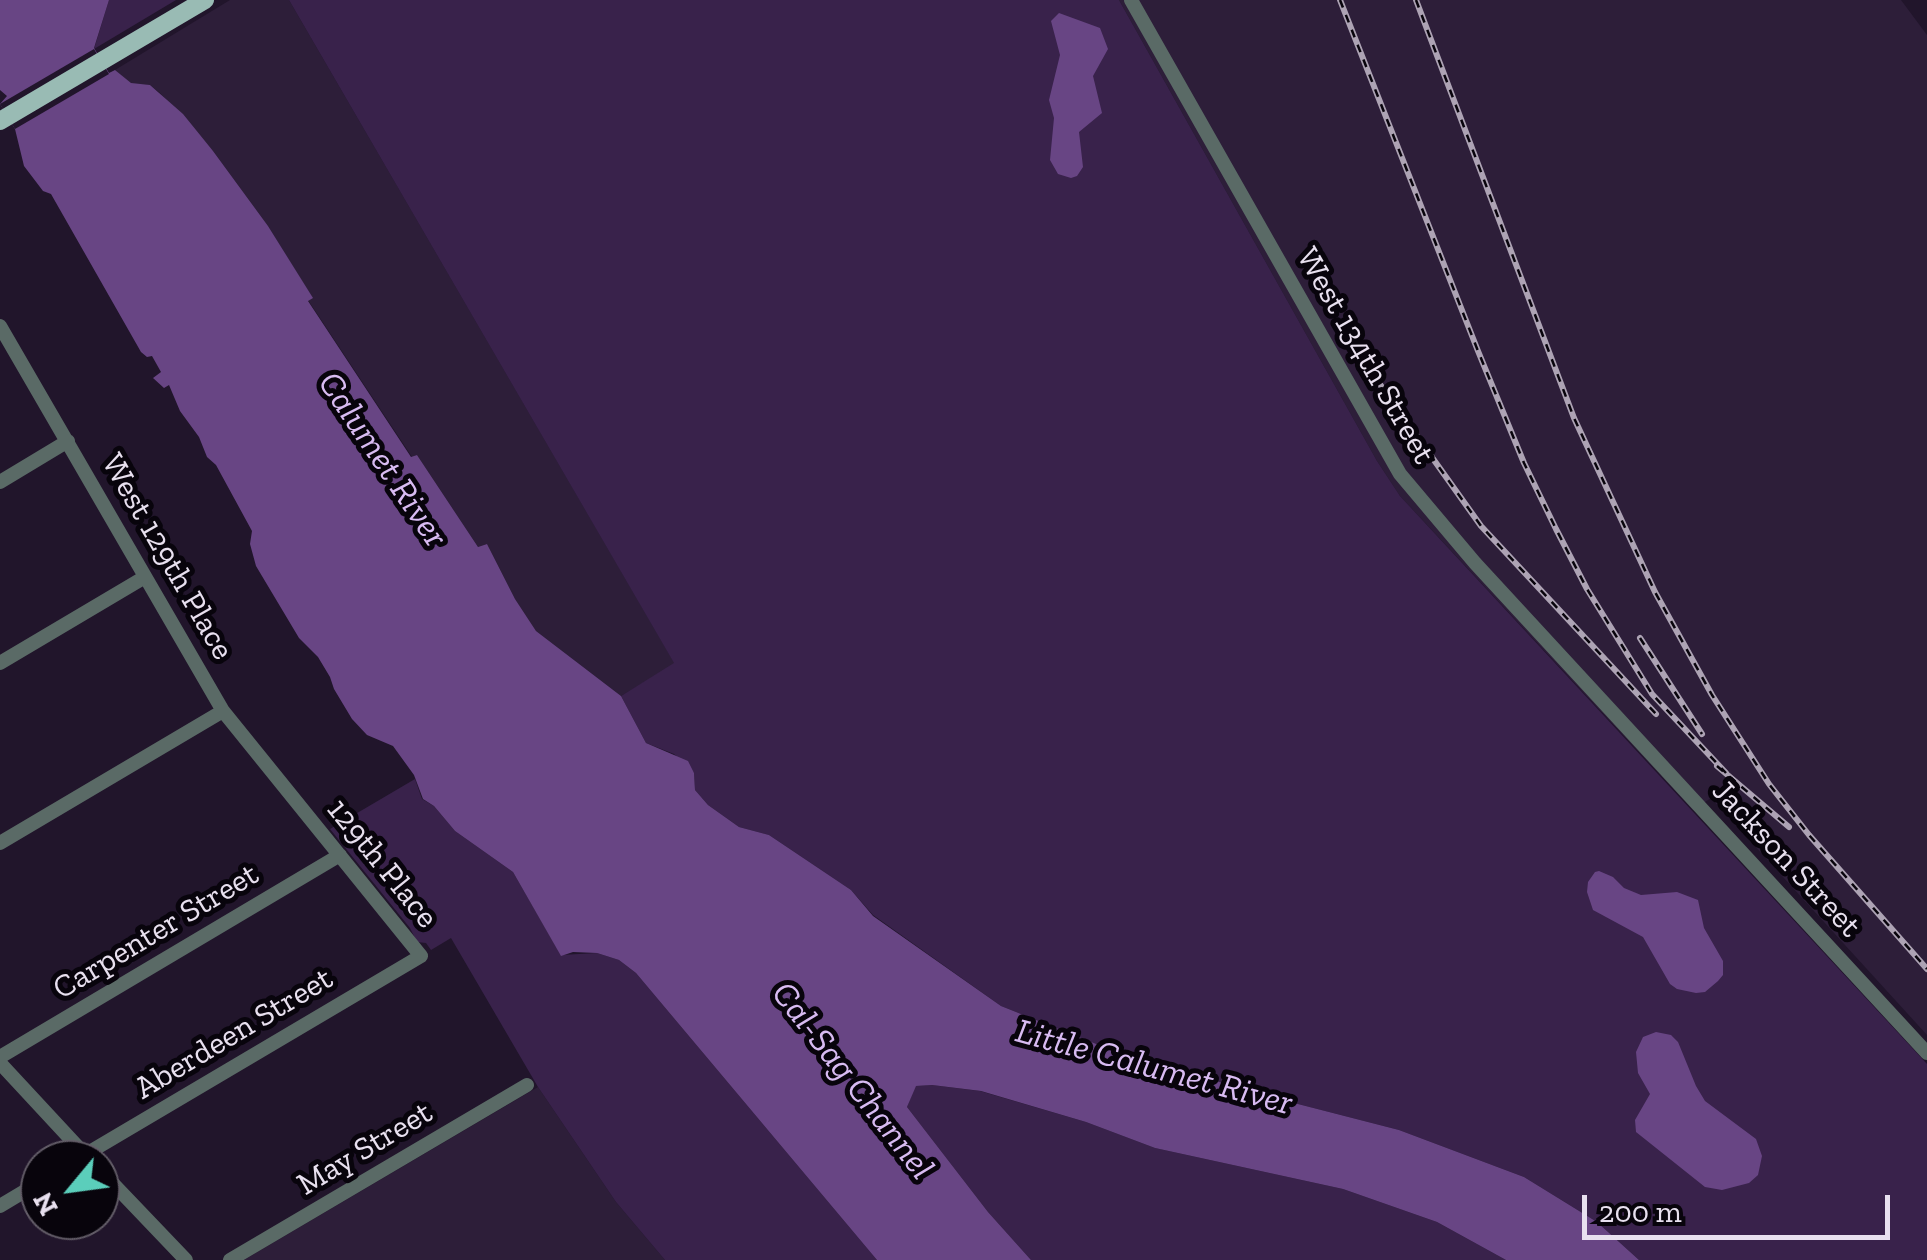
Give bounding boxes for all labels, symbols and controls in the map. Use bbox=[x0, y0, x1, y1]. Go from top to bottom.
street label: West 134th Street bbox=[1288, 241, 1442, 471]
water label: Calumet River bbox=[308, 364, 456, 556]
street label: West 129th Place bbox=[92, 447, 242, 667]
street label: Jackson Street bbox=[1703, 772, 1869, 946]
street label: 129th Place bbox=[318, 792, 446, 936]
street label: Carpenter Street bbox=[46, 856, 266, 1008]
street label: Aberdeen Street bbox=[128, 960, 340, 1108]
water label: Cal-Sag Channel bbox=[762, 974, 942, 1188]
water label: Little Calumet River bbox=[1011, 1011, 1297, 1125]
street label: May Street bbox=[291, 1094, 439, 1204]
north arrow bbox=[20, 1140, 120, 1240]
scale bar bbox=[1587, 1175, 1894, 1237]
text: N bbox=[25, 1187, 65, 1221]
text: 200 m bbox=[1599, 1194, 1682, 1230]

